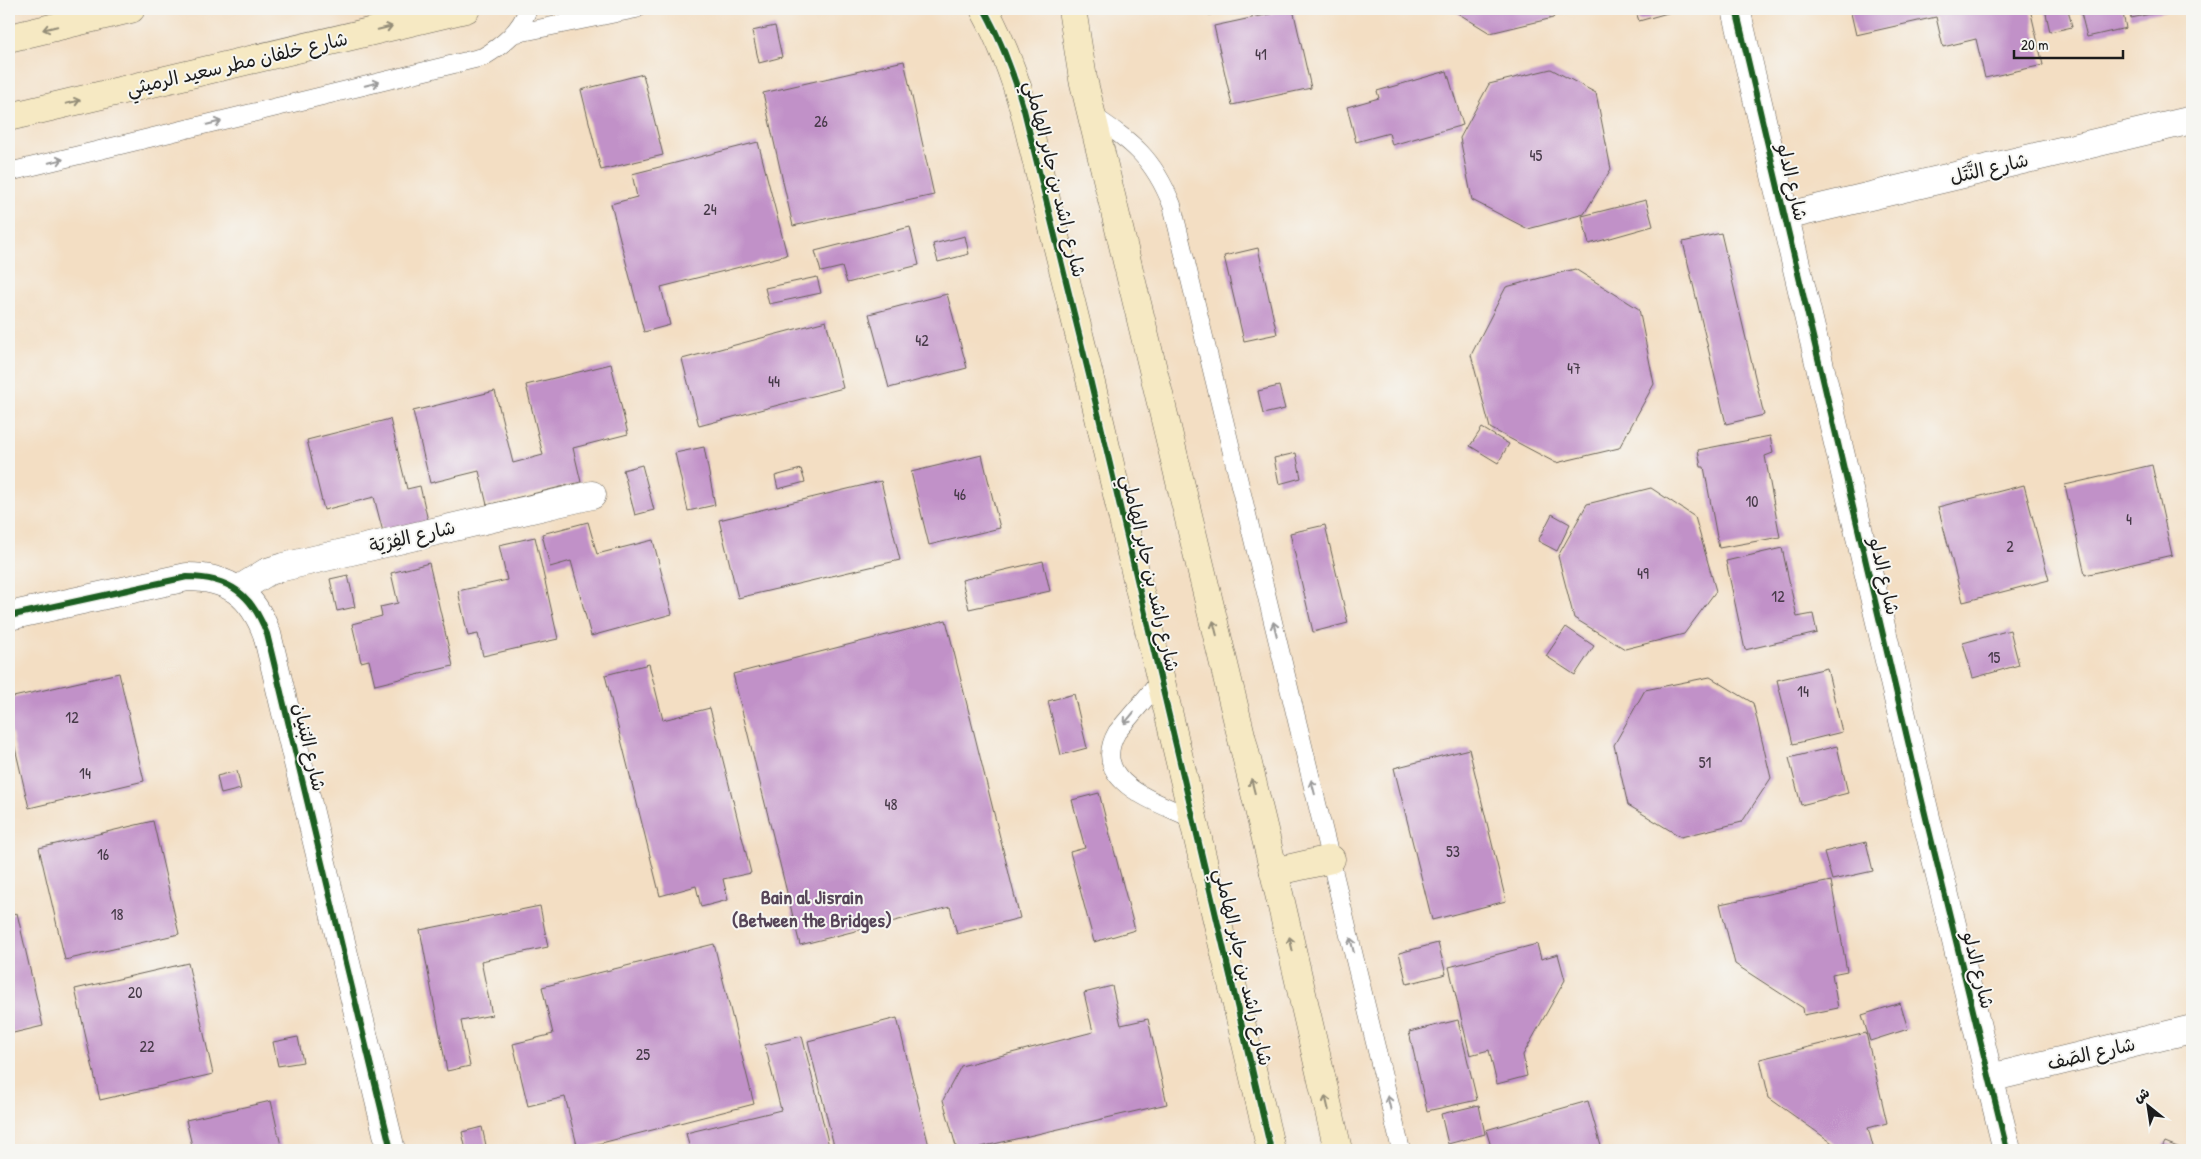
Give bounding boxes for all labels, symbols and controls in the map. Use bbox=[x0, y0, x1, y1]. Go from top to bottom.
one-way arrow bbox=[376, 23, 392, 32]
one-way arrow bbox=[42, 24, 58, 33]
street label: شارع خلفان مطر سعيد الرميثي bbox=[124, 25, 351, 105]
scale bar bbox=[2014, 28, 2122, 60]
text: 20 m bbox=[2021, 34, 2048, 55]
house number: 41 bbox=[1255, 43, 1267, 65]
street label: شارع راشد بن جابر الهاملي bbox=[1015, 78, 1093, 281]
one-way arrow bbox=[363, 79, 379, 88]
one-way arrow bbox=[65, 97, 81, 106]
house number: 26 bbox=[814, 110, 828, 132]
one-way arrow bbox=[206, 117, 222, 127]
street label: شارع الدلو bbox=[1770, 140, 1815, 224]
house number: 45 bbox=[1530, 144, 1543, 166]
street label: شارع النَّتَل bbox=[1947, 146, 2031, 191]
one-way arrow bbox=[48, 156, 64, 165]
house number: 24 bbox=[703, 198, 717, 220]
house number: 42 bbox=[915, 329, 929, 351]
house number: 47 bbox=[1567, 357, 1581, 379]
house number: 44 bbox=[768, 370, 780, 392]
street label: شارع راشد بن جابر الهاملي bbox=[1112, 472, 1186, 675]
house number: 46 bbox=[954, 483, 966, 505]
house number: 10 bbox=[1746, 490, 1758, 512]
house number: 4 bbox=[2126, 508, 2132, 530]
street label: شارع الفِرْيَة bbox=[366, 513, 458, 559]
street label: شارع الدلو bbox=[1862, 534, 1907, 618]
house number: 2 bbox=[2006, 535, 2014, 557]
house number: 49 bbox=[1637, 562, 1649, 584]
house number: 12 bbox=[1771, 585, 1785, 607]
one-way arrow bbox=[1210, 621, 1219, 637]
one-way arrow bbox=[1270, 621, 1279, 637]
house number: 15 bbox=[1988, 646, 2001, 668]
house number: 14 bbox=[1797, 680, 1809, 702]
street label: شارع البُنيان bbox=[286, 700, 333, 794]
house number: 12 bbox=[65, 706, 79, 728]
one-way arrow bbox=[1124, 711, 1135, 724]
house number: 51 bbox=[1699, 751, 1711, 773]
house number: 14 bbox=[79, 762, 91, 784]
one-way arrow bbox=[1248, 779, 1257, 795]
one-way arrow bbox=[1308, 779, 1317, 795]
house number: 48 bbox=[885, 793, 898, 815]
house number: 53 bbox=[1446, 840, 1460, 862]
house number: 16 bbox=[97, 843, 109, 865]
street label: شارع راشد بن جابر الهاملي bbox=[1205, 866, 1279, 1069]
district label: Bain al Jisrain (Between the Bridges) bbox=[732, 883, 892, 934]
house number: 18 bbox=[111, 903, 123, 925]
street label: شارع الدلو bbox=[1956, 928, 2001, 1012]
one-way arrow bbox=[1286, 937, 1295, 953]
one-way arrow bbox=[1347, 937, 1356, 953]
house number: 20 bbox=[128, 981, 142, 1003]
street label: شارع الصَف bbox=[2044, 1030, 2138, 1077]
house number: 22 bbox=[140, 1035, 155, 1057]
house number: 25 bbox=[636, 1043, 650, 1065]
north arrow bbox=[2124, 1082, 2174, 1132]
text: ش bbox=[2130, 1082, 2153, 1106]
one-way arrow bbox=[1322, 1095, 1331, 1111]
one-way arrow bbox=[1384, 1095, 1393, 1111]

